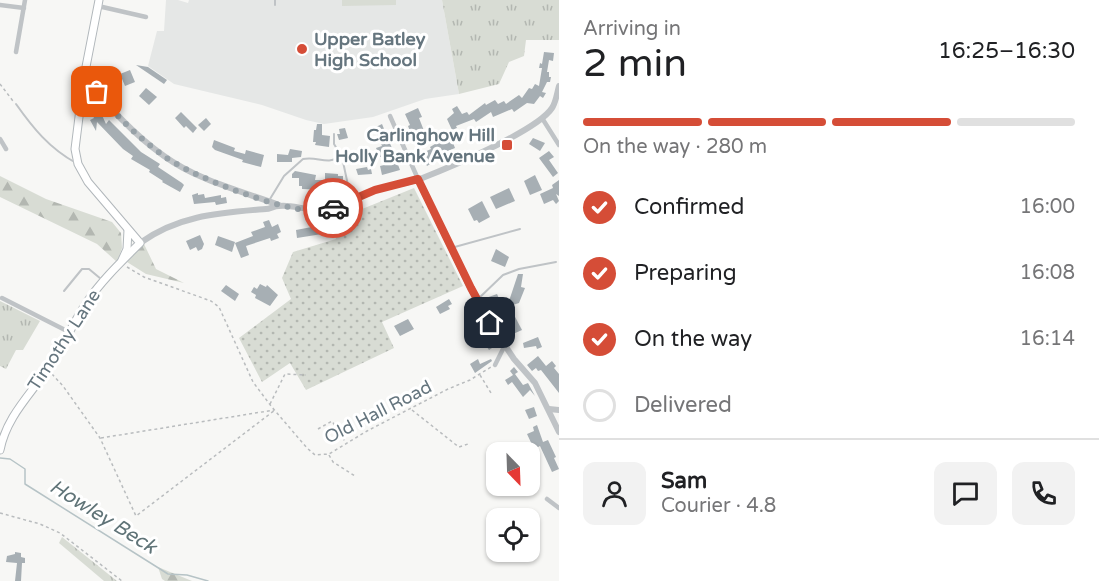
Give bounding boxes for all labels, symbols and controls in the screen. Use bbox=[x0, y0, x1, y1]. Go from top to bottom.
text: Arriving in bbox=[583, 17, 681, 41]
place label: Upper Batley High School bbox=[314, 28, 426, 71]
text: 16:25–16:30 bbox=[938, 38, 1075, 64]
text: 2 min bbox=[583, 40, 687, 87]
marker: Upper Batley High School bbox=[295, 42, 309, 56]
pin bbox=[71, 66, 122, 117]
icon: bag bbox=[80, 75, 113, 108]
place label: Carlinghow Hill Holly Bank Avenue bbox=[335, 124, 495, 167]
text: On the way · 280 m bbox=[583, 135, 767, 159]
marker: Carlinghow Hill Holly Bank Avenue bbox=[500, 138, 514, 152]
courier bbox=[303, 178, 363, 238]
icon: check bbox=[583, 191, 616, 224]
icon: car bbox=[317, 192, 350, 225]
text: Confirmed bbox=[634, 194, 744, 220]
text: 16:00 bbox=[1020, 195, 1075, 219]
icon: check bbox=[583, 257, 616, 290]
text: Preparing bbox=[634, 260, 737, 286]
text: 16:08 bbox=[1020, 261, 1075, 285]
street label: Timothy Lane bbox=[23, 285, 105, 395]
pin bbox=[464, 297, 515, 348]
icon: home bbox=[473, 306, 506, 339]
icon: check bbox=[583, 323, 616, 356]
text: On the way bbox=[634, 326, 752, 352]
text: 16:14 bbox=[1020, 327, 1075, 351]
street label: Old Hall Road bbox=[321, 376, 435, 448]
text: Delivered bbox=[634, 392, 732, 418]
north arrow bbox=[486, 442, 540, 496]
map controls bbox=[486, 442, 540, 562]
button: person bbox=[583, 462, 646, 525]
button: chat bbox=[934, 462, 997, 525]
button: phone bbox=[1012, 462, 1075, 525]
text: Sam bbox=[661, 468, 707, 494]
water label: Howley Beck bbox=[45, 475, 163, 560]
text: Courier · 4.8 bbox=[661, 494, 776, 518]
button: locate bbox=[486, 508, 540, 562]

